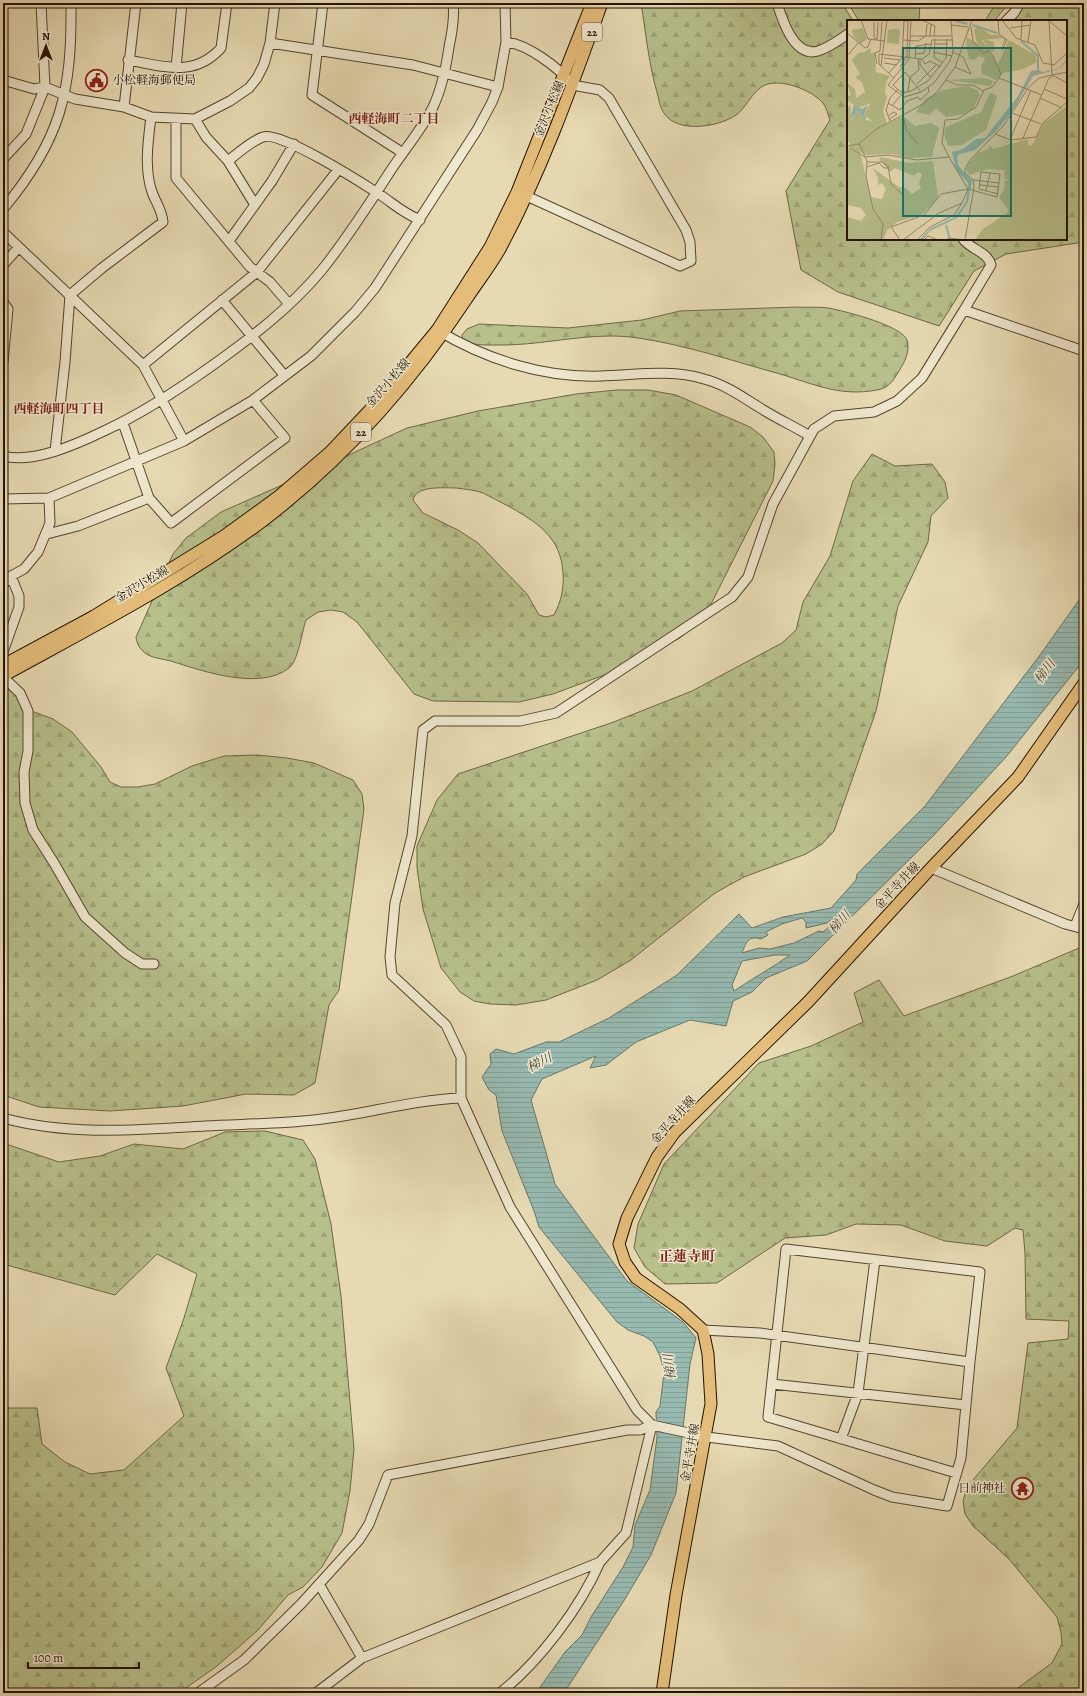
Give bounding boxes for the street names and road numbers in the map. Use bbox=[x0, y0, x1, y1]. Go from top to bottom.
road number: 22 bbox=[582, 23, 602, 41]
street label: 金沢小松線 bbox=[530, 78, 568, 140]
street label: 金沢小松線 bbox=[362, 355, 414, 411]
road number: 22 bbox=[351, 423, 371, 441]
street label: 金沢小松線 bbox=[112, 562, 172, 606]
street label: 金平寺井線 bbox=[871, 859, 923, 913]
street label: 金平寺井線 bbox=[647, 1092, 699, 1148]
street label: 金平寺井線 bbox=[677, 1422, 703, 1484]

